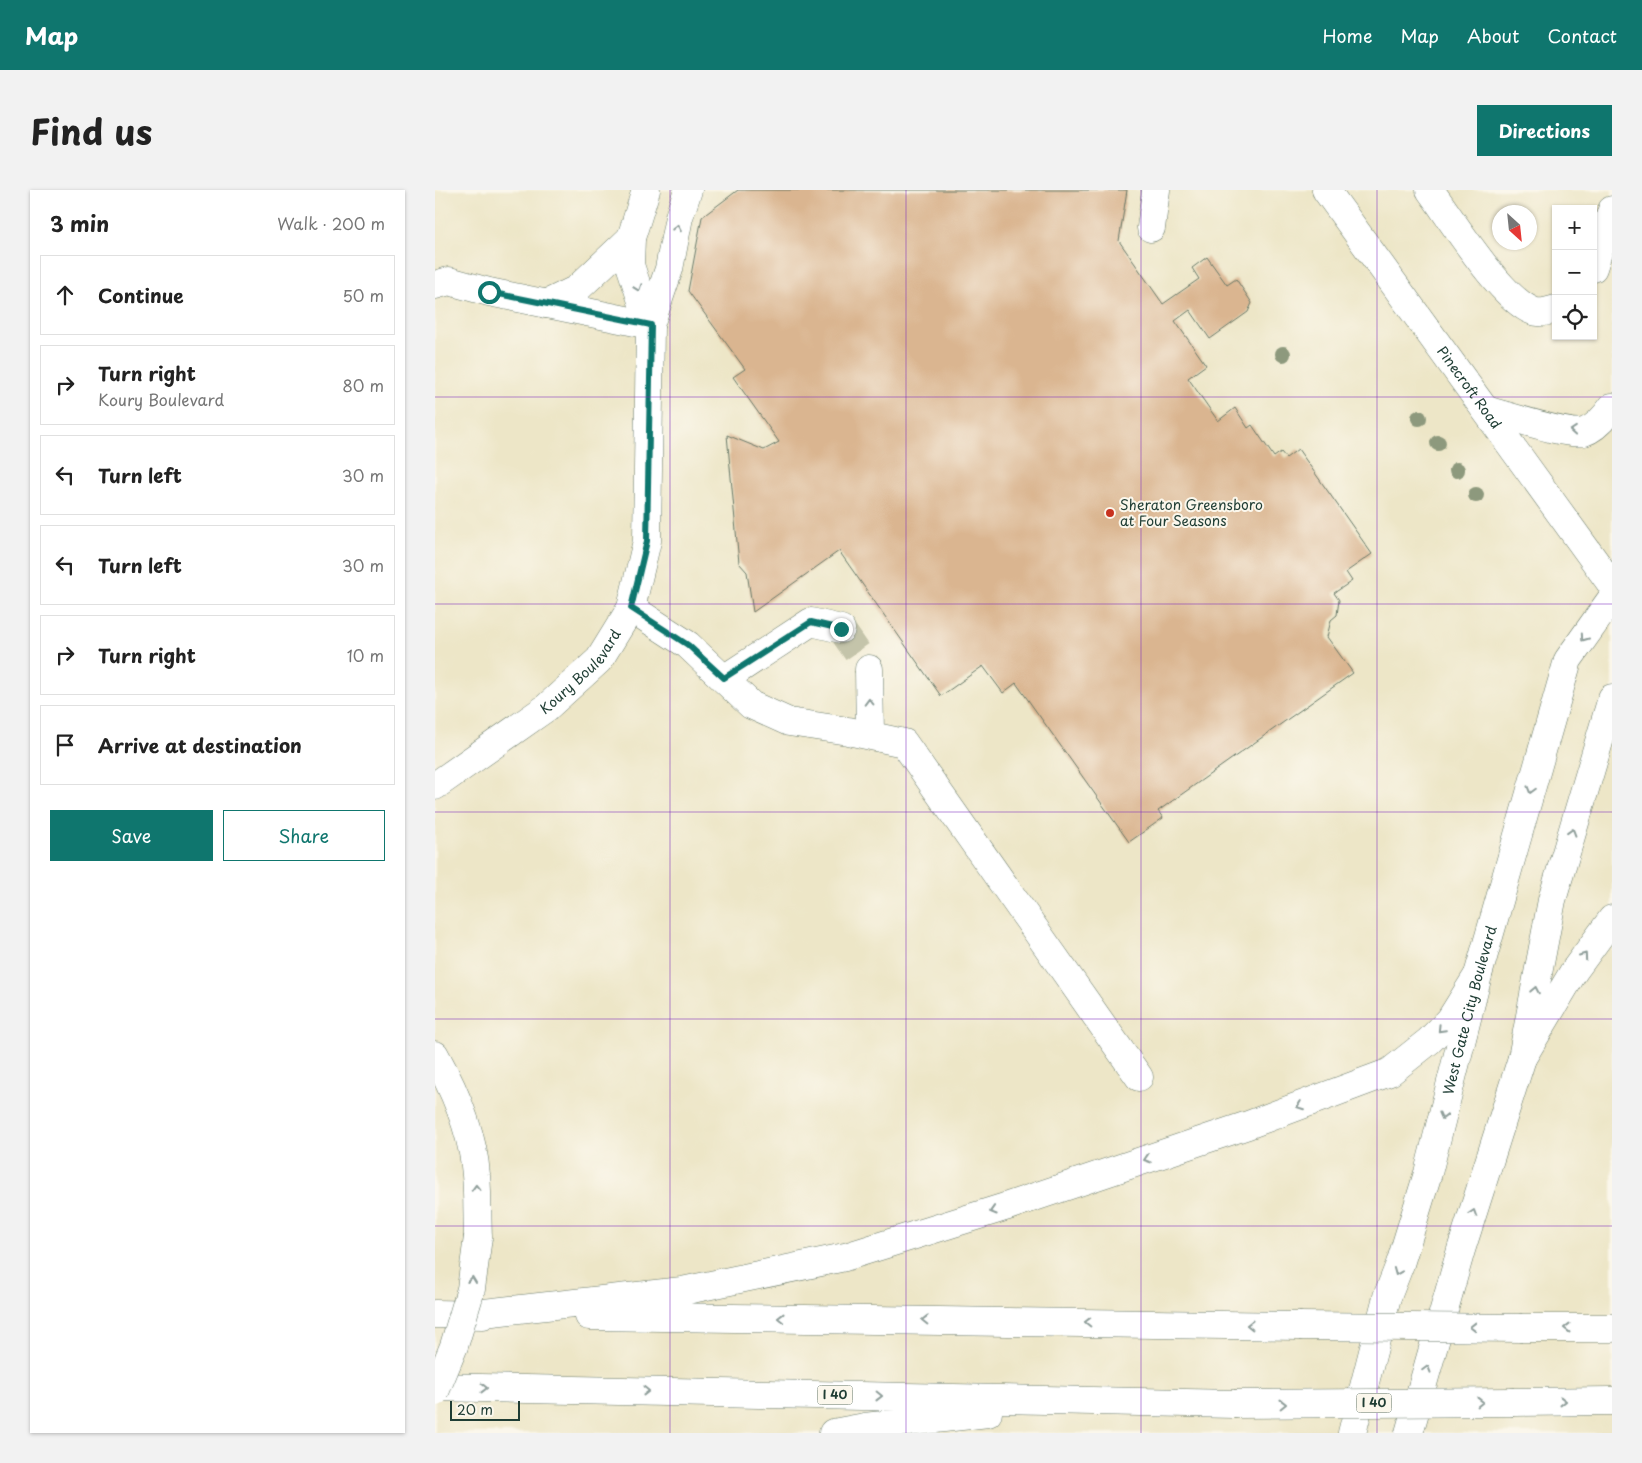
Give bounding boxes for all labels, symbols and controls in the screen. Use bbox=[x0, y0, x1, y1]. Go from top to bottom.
text: Map bbox=[25, 17, 78, 53]
text: Home bbox=[1322, 22, 1372, 49]
text: Map bbox=[1400, 22, 1439, 49]
text: About bbox=[1467, 22, 1519, 49]
text: Contact bbox=[1547, 22, 1617, 49]
text: Find us bbox=[30, 104, 152, 157]
button: Directions bbox=[1477, 105, 1612, 156]
north arrow bbox=[1492, 205, 1537, 250]
map controls bbox=[1552, 205, 1597, 340]
button: + bbox=[1552, 205, 1597, 250]
text: 3 min bbox=[50, 207, 109, 239]
text: Walk · 200 m bbox=[277, 211, 385, 235]
one-way arrow bbox=[671, 223, 682, 232]
button: − bbox=[1552, 250, 1597, 295]
icon: ahead bbox=[51, 281, 79, 309]
text: Continue bbox=[98, 281, 184, 309]
route start bbox=[478, 281, 501, 304]
text: 50 m bbox=[343, 283, 384, 307]
one-way arrow bbox=[632, 283, 642, 291]
button: locate bbox=[1552, 295, 1597, 340]
street label: Pinecroft Road bbox=[1432, 342, 1507, 433]
text: Turn right bbox=[98, 359, 196, 387]
icon: right bbox=[51, 371, 79, 399]
text: 80 m bbox=[342, 373, 384, 397]
text: Koury Boulevard bbox=[98, 387, 224, 411]
one-way arrow bbox=[1569, 426, 1577, 437]
icon: left bbox=[51, 461, 79, 489]
text: Turn left bbox=[98, 461, 182, 489]
text: 30 m bbox=[342, 463, 384, 487]
place label: Sheraton Greensboro at Four Seasons bbox=[1120, 494, 1263, 531]
marker: Sheraton Greensboro at Four Seasons bbox=[1104, 507, 1116, 519]
icon: left bbox=[51, 551, 79, 579]
text: Turn left bbox=[98, 551, 182, 579]
text: 30 m bbox=[342, 553, 384, 577]
route end bbox=[830, 618, 853, 641]
street label: Koury Boulevard bbox=[536, 625, 626, 719]
one-way arrow bbox=[1581, 632, 1590, 642]
icon: right bbox=[51, 641, 79, 669]
text: Turn right bbox=[98, 641, 196, 669]
text: 10 m bbox=[347, 643, 384, 667]
one-way arrow bbox=[864, 698, 874, 706]
icon: arrive bbox=[51, 731, 79, 759]
text: Arrive at destination bbox=[98, 731, 302, 759]
one-way arrow bbox=[1526, 786, 1536, 794]
button: Save bbox=[50, 810, 213, 861]
button: Share bbox=[223, 810, 385, 861]
one-way arrow bbox=[1567, 828, 1577, 836]
street label: West Gate City Boulevard bbox=[1437, 923, 1502, 1097]
one-way arrow bbox=[1578, 952, 1587, 962]
one-way arrow bbox=[1529, 985, 1540, 994]
one-way arrow bbox=[1438, 1023, 1447, 1032]
one-way arrow bbox=[1296, 1100, 1305, 1110]
one-way arrow bbox=[1438, 1112, 1449, 1121]
one-way arrow bbox=[1143, 1153, 1152, 1163]
one-way arrow bbox=[471, 1184, 482, 1192]
one-way arrow bbox=[989, 1205, 997, 1215]
one-way arrow bbox=[1467, 1210, 1477, 1218]
one-way arrow bbox=[1393, 1267, 1403, 1276]
one-way arrow bbox=[467, 1276, 477, 1284]
one-way arrow bbox=[776, 1313, 784, 1323]
one-way arrow bbox=[921, 1315, 928, 1325]
one-way arrow bbox=[1083, 1317, 1091, 1327]
one-way arrow bbox=[1246, 1320, 1254, 1330]
one-way arrow bbox=[1469, 1322, 1476, 1332]
one-way arrow bbox=[1563, 1323, 1570, 1333]
one-way arrow bbox=[1422, 1366, 1432, 1374]
one-way arrow bbox=[480, 1383, 488, 1393]
one-way arrow bbox=[642, 1386, 650, 1396]
road number: I 40 bbox=[817, 1386, 853, 1404]
one-way arrow bbox=[875, 1391, 883, 1401]
road number: I 40 bbox=[1357, 1394, 1391, 1412]
one-way arrow bbox=[1560, 1396, 1567, 1406]
one-way arrow bbox=[1477, 1397, 1485, 1407]
scale bar bbox=[450, 1398, 520, 1421]
text: 20 m bbox=[457, 1399, 493, 1420]
one-way arrow bbox=[1280, 1399, 1287, 1409]

